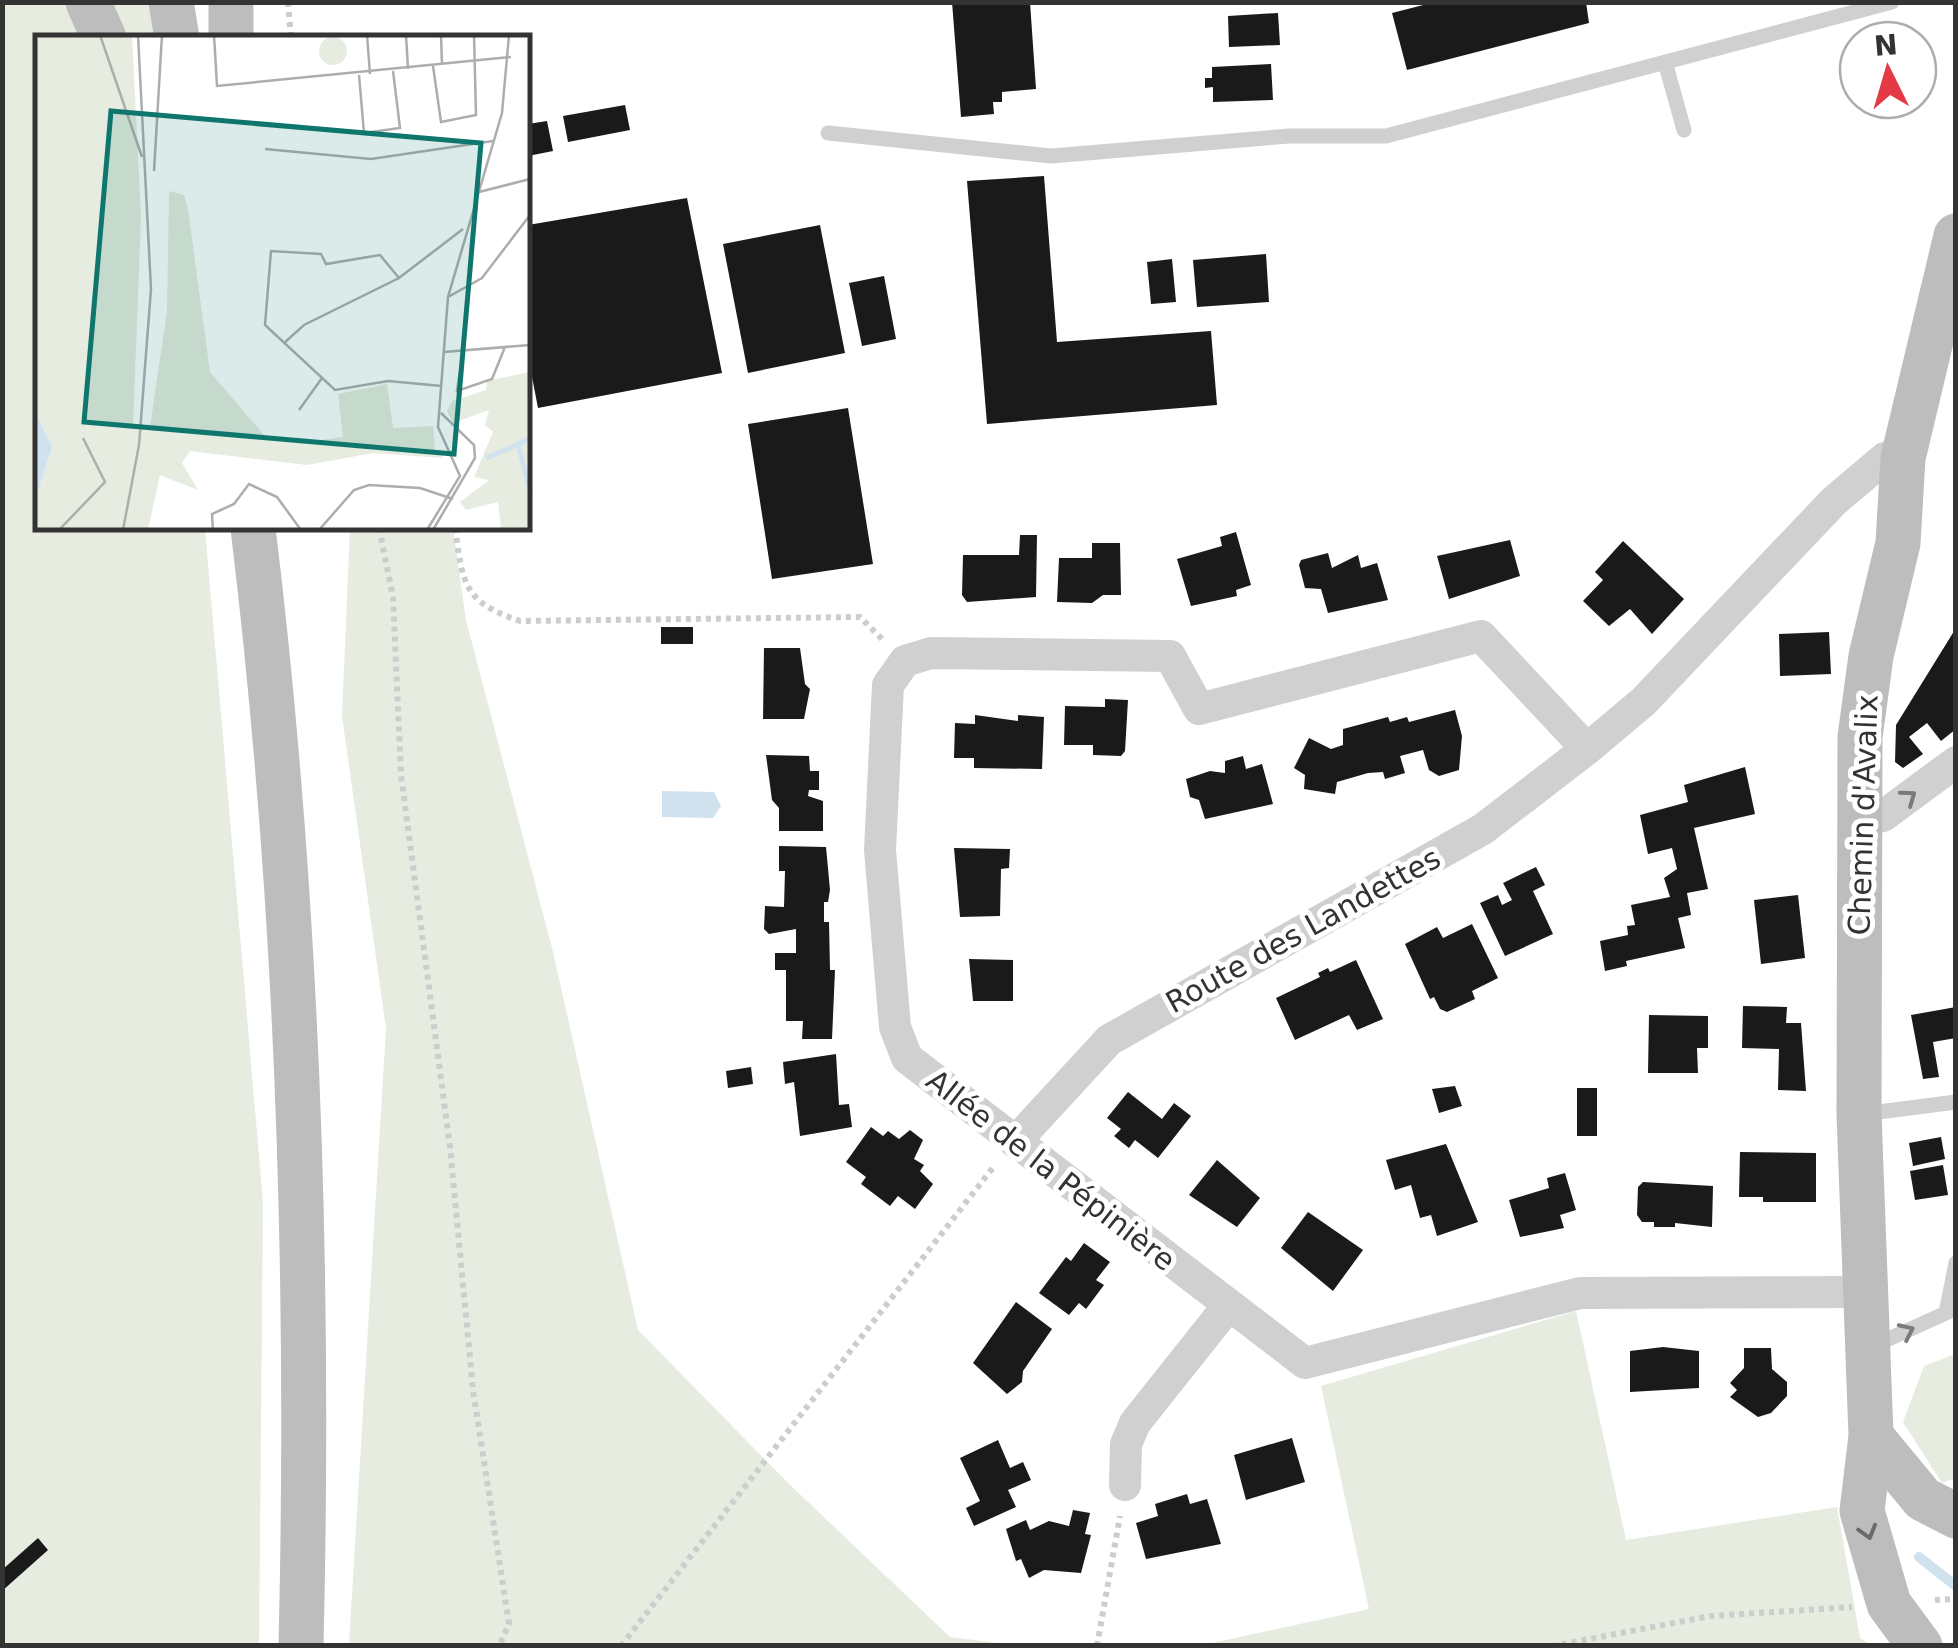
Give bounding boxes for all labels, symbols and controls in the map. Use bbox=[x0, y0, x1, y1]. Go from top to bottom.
north arrow bbox=[1838, 20, 1938, 120]
text: N bbox=[1873, 28, 1899, 63]
inset map bbox=[35, 35, 530, 530]
street label: Chemin d'Avalix bbox=[1841, 694, 1885, 936]
one-way arrow bbox=[1898, 791, 1916, 808]
street label: Route des Landettes bbox=[1160, 840, 1446, 1020]
street label: Allée de la Pépinière bbox=[920, 1062, 1182, 1278]
one-way arrow bbox=[1897, 1323, 1915, 1343]
one-way arrow bbox=[1856, 1523, 1877, 1540]

